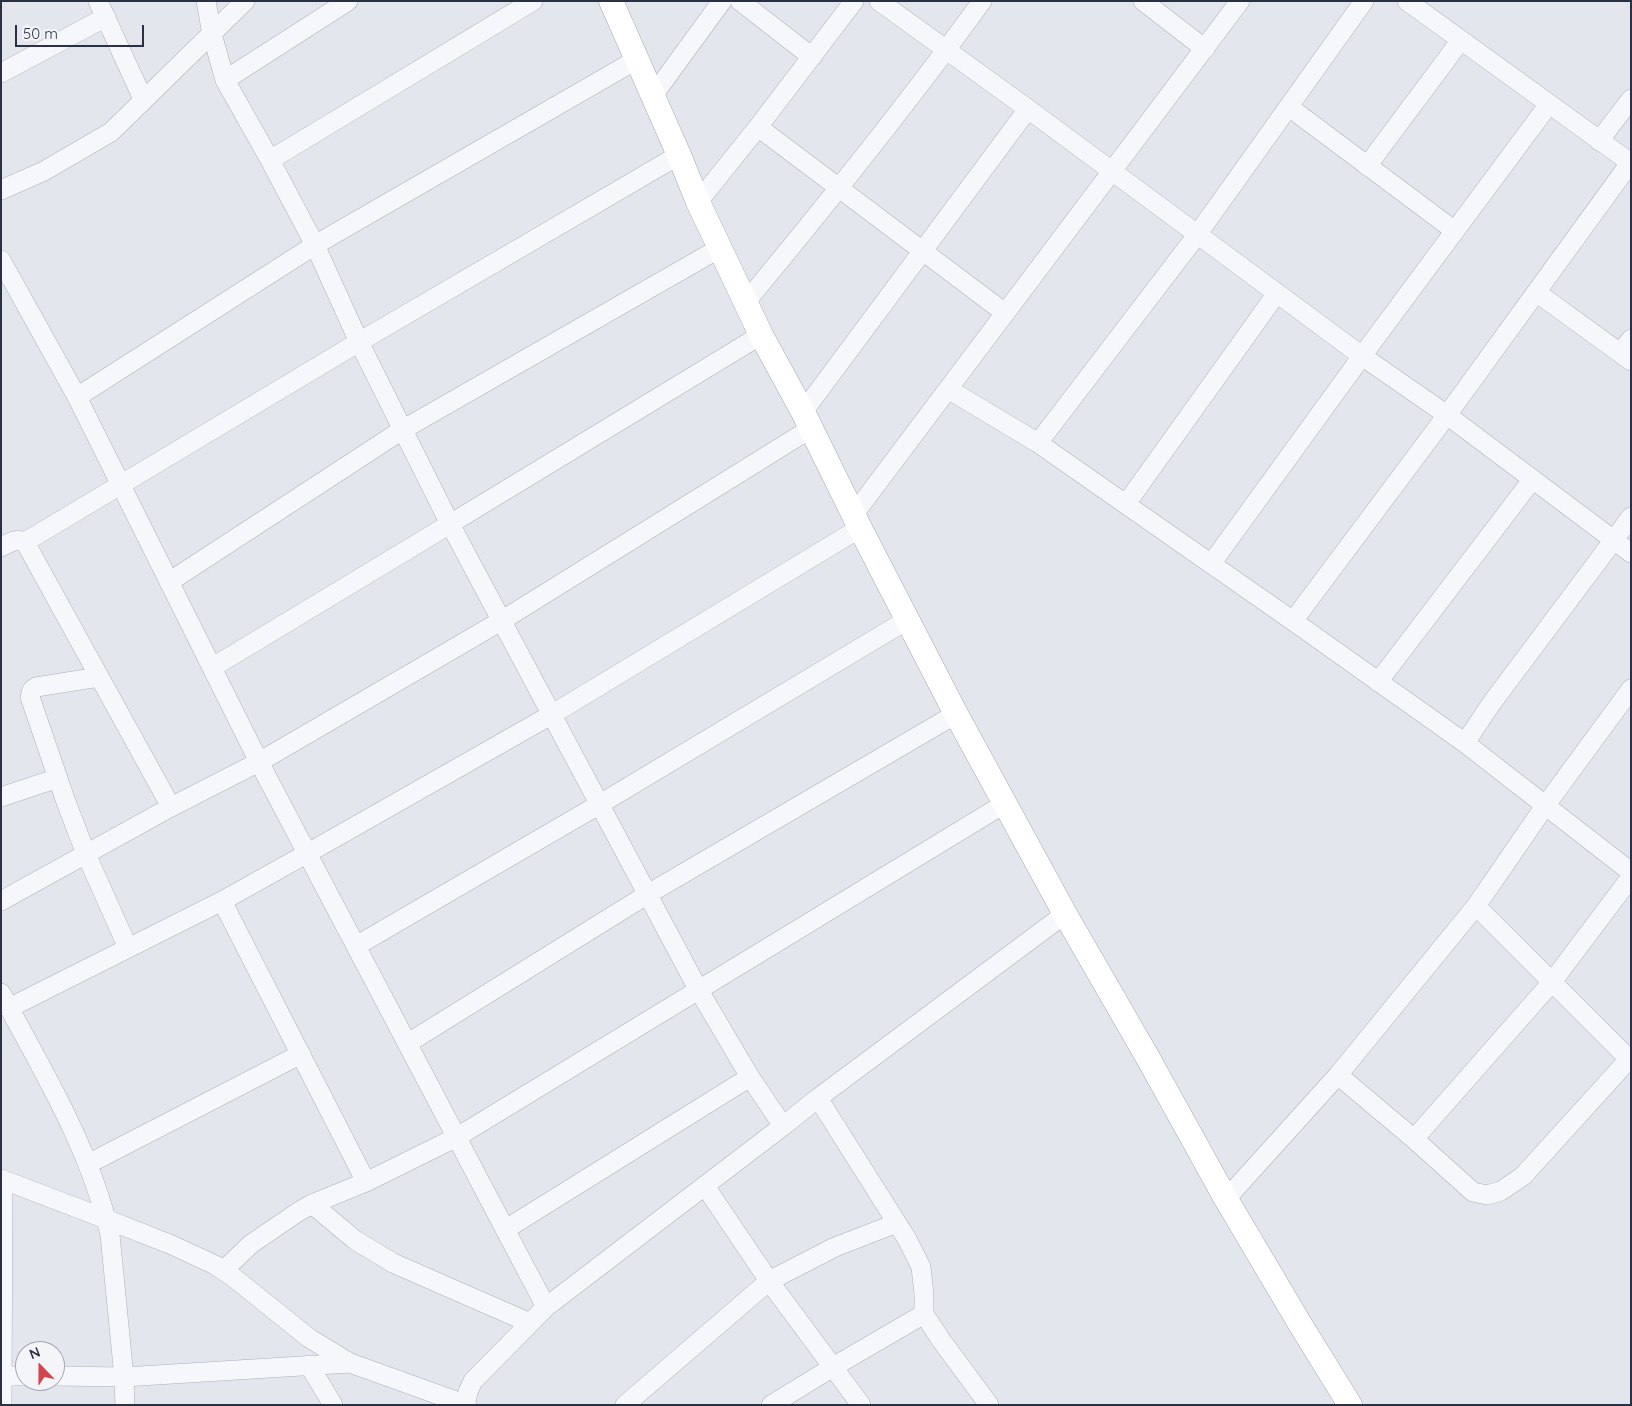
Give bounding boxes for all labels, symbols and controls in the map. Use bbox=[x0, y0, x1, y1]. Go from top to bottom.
scale bar bbox=[18, 15, 146, 47]
text: 50 m bbox=[23, 24, 58, 43]
north arrow bbox=[15, 1341, 65, 1391]
text: N bbox=[27, 1343, 43, 1363]

